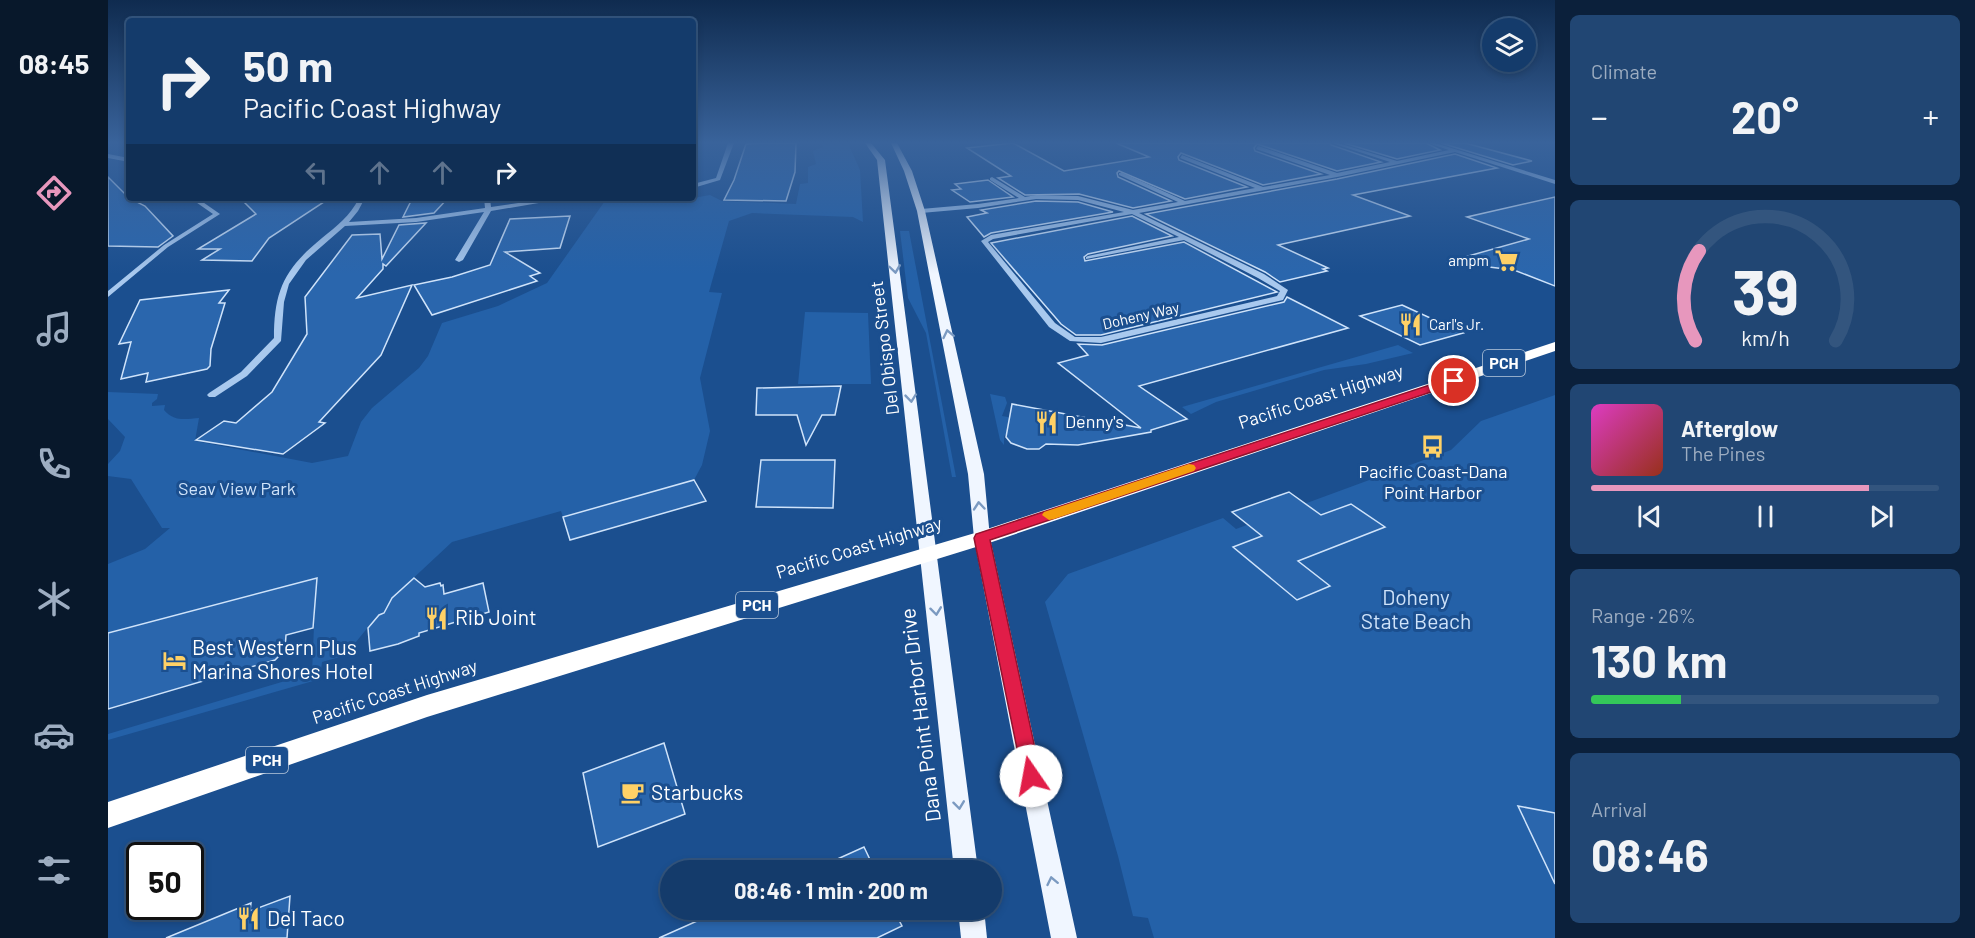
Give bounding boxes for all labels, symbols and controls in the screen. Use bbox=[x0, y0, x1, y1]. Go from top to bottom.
map controls bbox=[1482, 18, 1536, 72]
button: layers bbox=[1482, 18, 1536, 72]
text: 50 m bbox=[243, 40, 333, 90]
icon: right bbox=[144, 42, 222, 120]
text: 08:45 bbox=[19, 47, 89, 79]
text: Climate bbox=[1591, 59, 1657, 83]
text: 20° bbox=[1731, 89, 1799, 143]
text: Pacific Coast Highway bbox=[243, 91, 501, 123]
text: − bbox=[1591, 96, 1608, 136]
text: + bbox=[1923, 96, 1939, 136]
icon: left bbox=[300, 156, 333, 189]
icon: ahead bbox=[363, 156, 396, 189]
icon: ahead bbox=[426, 156, 459, 189]
icon: right bbox=[489, 156, 522, 189]
icon: directions bbox=[33, 172, 75, 214]
supermarket icon: ampm bbox=[1494, 248, 1520, 274]
place label: ampm bbox=[1448, 251, 1489, 269]
text: 39 bbox=[1732, 254, 1798, 328]
one-way arrow bbox=[888, 264, 900, 273]
street label: Del Obispo Street bbox=[865, 280, 903, 417]
street label: Doheny Way bbox=[1101, 297, 1181, 333]
icon: music bbox=[33, 308, 75, 350]
restaurant icon: Carl's Jr. bbox=[1398, 312, 1424, 338]
place label: Carl's Jr. bbox=[1429, 315, 1484, 333]
text: km/h bbox=[1741, 326, 1789, 351]
one-way arrow bbox=[942, 329, 955, 339]
road number: PCH bbox=[1483, 350, 1525, 376]
pin bbox=[1428, 355, 1479, 406]
street label: Pacific Coast Highway bbox=[1235, 359, 1406, 433]
icon: arrive bbox=[1437, 364, 1470, 397]
one-way arrow bbox=[904, 393, 917, 402]
restaurant icon: Denny's bbox=[1034, 409, 1060, 435]
place label: Denny's bbox=[1065, 410, 1124, 432]
text: Afterglow bbox=[1681, 415, 1778, 441]
bus stop icon: Pacific Coast-Dana Point Harbor bbox=[1420, 433, 1446, 459]
text: The Pines bbox=[1681, 441, 1765, 465]
icon: phone bbox=[33, 443, 75, 485]
place label: Pacific Coast-Dana Point Harbor bbox=[1359, 460, 1507, 503]
park label: Seav View Park bbox=[178, 477, 296, 499]
icon: previous bbox=[1633, 500, 1666, 533]
icon: pause bbox=[1749, 500, 1782, 533]
icon: next bbox=[1865, 500, 1898, 533]
one-way arrow bbox=[973, 501, 986, 510]
street label: Pacific Coast Highway bbox=[773, 511, 944, 583]
icon: climate bbox=[33, 578, 75, 620]
park label: Doheny State Beach bbox=[1361, 584, 1471, 633]
road number: PCH bbox=[736, 592, 778, 618]
text: Range · 26% bbox=[1591, 603, 1696, 627]
place label: Rib Joint bbox=[455, 604, 537, 629]
restaurant icon: Rib Joint bbox=[424, 605, 450, 631]
street label: Dana Point Harbor Drive bbox=[894, 607, 945, 824]
one-way arrow bbox=[929, 607, 942, 616]
text: 130 km bbox=[1591, 633, 1727, 687]
place label: Best Western Plus Marina Shores Hotel bbox=[192, 634, 373, 683]
hotel icon: Best Western Plus Marina Shores Hotel bbox=[161, 647, 187, 673]
street label: Pacific Coast Highway bbox=[309, 654, 480, 728]
icon: car bbox=[33, 714, 75, 756]
position arrow bbox=[999, 744, 1063, 808]
road number: PCH bbox=[246, 747, 288, 773]
place label: Starbucks bbox=[651, 779, 743, 804]
cafe icon: Starbucks bbox=[620, 780, 646, 806]
text: Arrival bbox=[1591, 797, 1647, 821]
one-way arrow bbox=[952, 800, 965, 810]
text: 08:46 bbox=[1591, 827, 1709, 881]
speed limit sign: 50 bbox=[126, 842, 204, 920]
icon: filters bbox=[33, 849, 75, 891]
one-way arrow bbox=[1047, 876, 1060, 886]
text: 08:46 · 1 min · 200 m bbox=[734, 877, 928, 903]
place label: Del Taco bbox=[267, 905, 345, 930]
restaurant icon: Del Taco bbox=[236, 906, 262, 932]

